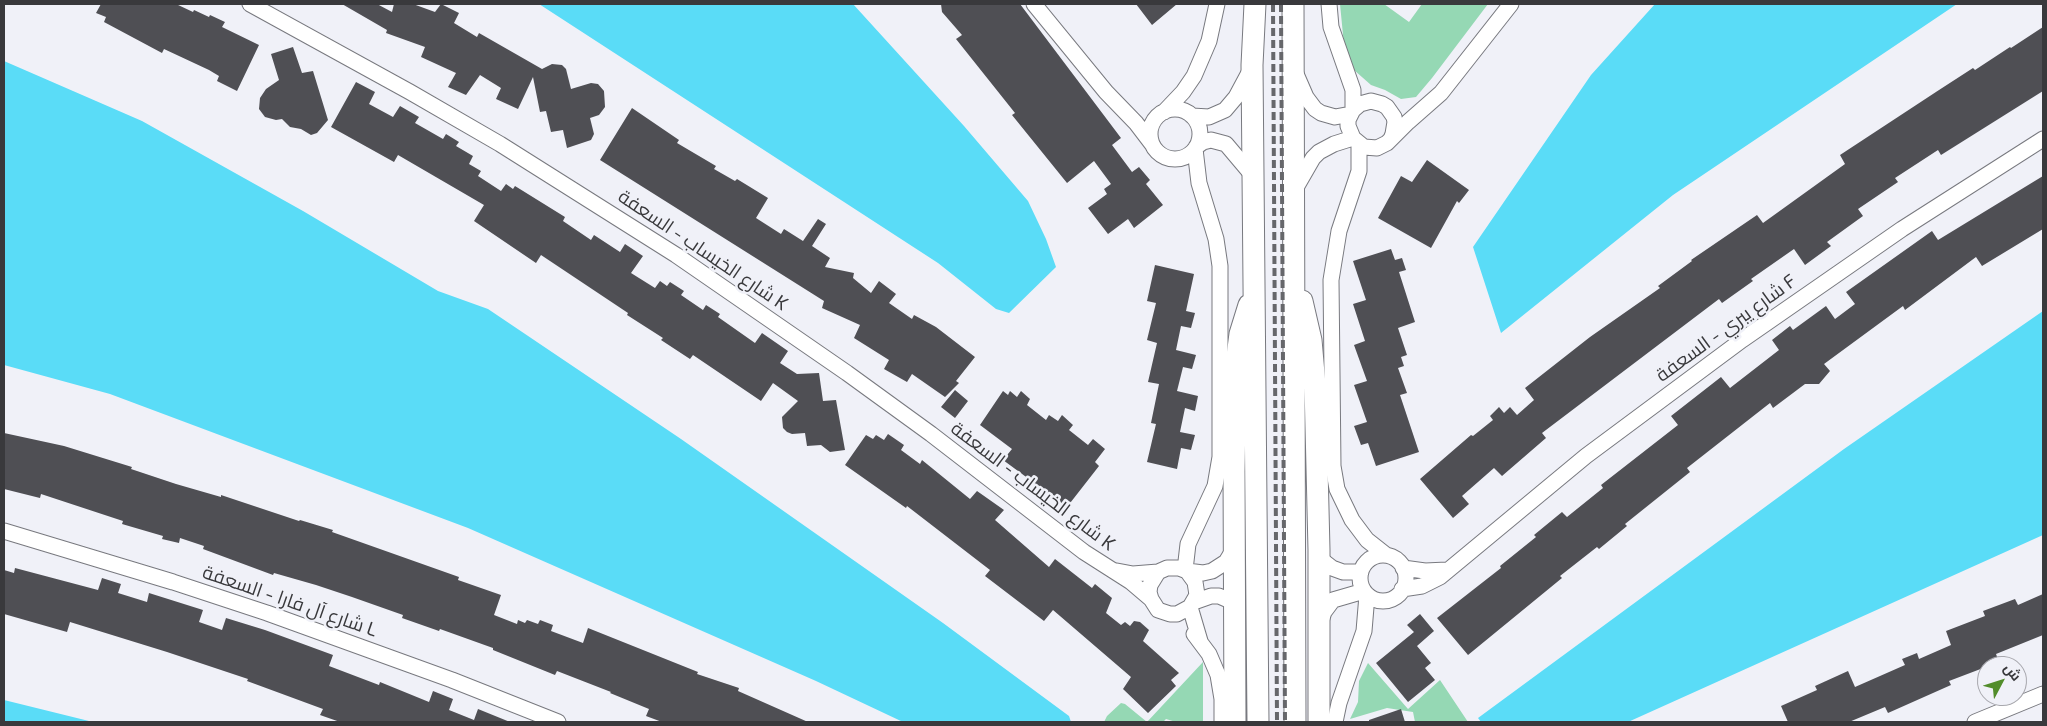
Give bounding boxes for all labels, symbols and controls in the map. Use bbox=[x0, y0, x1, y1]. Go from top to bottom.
street label: شارع الخيساب - السعفة K bbox=[614, 185, 792, 315]
street label: شارع يبري - السعفة F bbox=[1651, 269, 1801, 387]
street label: شارع الخيساب - السعفة K bbox=[946, 417, 1120, 555]
street label: شارع آل فارا - السعفة L bbox=[200, 560, 380, 642]
north arrow bbox=[1977, 656, 2027, 706]
text: ش bbox=[2001, 659, 2025, 684]

